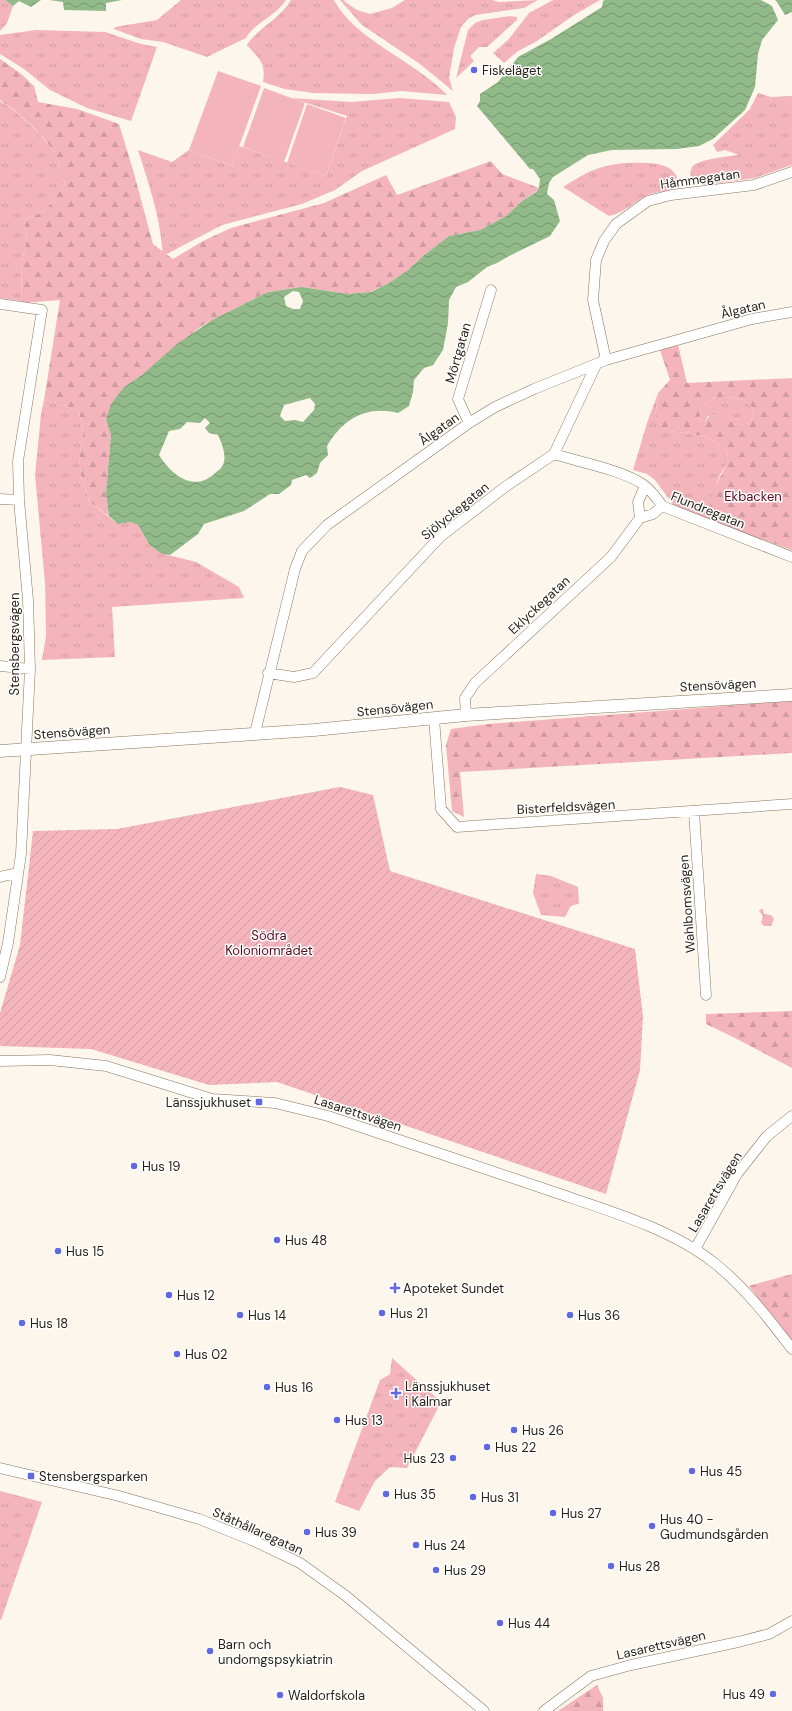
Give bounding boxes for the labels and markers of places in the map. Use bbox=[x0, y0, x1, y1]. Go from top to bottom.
place label: Fiskeläget bbox=[482, 62, 541, 79]
marker: Fiskeläget bbox=[469, 65, 479, 75]
place label: Länssjukhuset bbox=[166, 1094, 251, 1111]
marker: Länssjukhuset bbox=[254, 1097, 264, 1107]
place label: Hus 19 bbox=[142, 1158, 181, 1175]
marker: Hus 19 bbox=[129, 1161, 139, 1171]
place label: Hus 48 bbox=[285, 1232, 327, 1249]
marker: Hus 48 bbox=[272, 1235, 282, 1245]
place label: Hus 15 bbox=[66, 1243, 104, 1260]
marker: Hus 15 bbox=[53, 1246, 63, 1256]
place label: Apoteket Sundet bbox=[403, 1280, 504, 1297]
marker: Apoteket Sundet bbox=[390, 1283, 400, 1293]
place label: Hus 12 bbox=[177, 1287, 215, 1304]
marker: Hus 12 bbox=[164, 1290, 174, 1300]
place label: Hus 21 bbox=[390, 1305, 428, 1322]
place label: Hus 14 bbox=[248, 1307, 286, 1324]
place label: Hus 36 bbox=[578, 1307, 620, 1324]
marker: Hus 21 bbox=[377, 1308, 387, 1318]
marker: Hus 14 bbox=[235, 1310, 245, 1320]
marker: Hus 36 bbox=[565, 1310, 575, 1320]
place label: Hus 18 bbox=[30, 1315, 68, 1332]
marker: Hus 18 bbox=[17, 1318, 27, 1328]
place label: Hus 02 bbox=[185, 1346, 228, 1363]
marker: Hus 02 bbox=[172, 1349, 182, 1359]
place label: Länssjukhuset i Kalmar bbox=[405, 1378, 490, 1410]
place label: Hus 16 bbox=[275, 1379, 314, 1396]
marker: Hus 16 bbox=[262, 1382, 272, 1392]
marker: Länssjukhuset i Kalmar bbox=[390, 1387, 402, 1399]
place label: Hus 13 bbox=[345, 1412, 383, 1429]
marker: Hus 13 bbox=[332, 1415, 342, 1425]
place label: Hus 26 bbox=[522, 1422, 564, 1439]
marker: Hus 26 bbox=[509, 1425, 519, 1435]
place label: Hus 22 bbox=[495, 1439, 536, 1456]
marker: Hus 22 bbox=[482, 1442, 492, 1452]
place label: Hus 23 bbox=[404, 1450, 445, 1467]
marker: Hus 23 bbox=[448, 1453, 458, 1463]
place label: Hus 45 bbox=[700, 1463, 742, 1480]
marker: Hus 45 bbox=[687, 1466, 697, 1476]
place label: Stensbergsparken bbox=[39, 1468, 148, 1485]
marker: Stensbergsparken bbox=[26, 1471, 36, 1481]
place label: Hus 35 bbox=[394, 1486, 436, 1503]
marker: Hus 35 bbox=[381, 1489, 391, 1499]
place label: Hus 31 bbox=[481, 1489, 519, 1506]
marker: Hus 31 bbox=[468, 1492, 478, 1502]
place label: Hus 27 bbox=[561, 1505, 602, 1522]
marker: Hus 27 bbox=[548, 1508, 558, 1518]
place label: Hus 40 - Gudmundsgården bbox=[660, 1511, 769, 1543]
marker: Hus 40 - Gudmundsgården bbox=[647, 1521, 657, 1531]
place label: Hus 39 bbox=[315, 1524, 357, 1541]
marker: Hus 39 bbox=[302, 1527, 312, 1537]
place label: Hus 24 bbox=[424, 1537, 466, 1554]
marker: Hus 24 bbox=[411, 1540, 421, 1550]
place label: Hus 28 bbox=[619, 1558, 661, 1575]
marker: Hus 28 bbox=[606, 1561, 616, 1571]
place label: Hus 29 bbox=[444, 1562, 486, 1579]
marker: Hus 29 bbox=[431, 1565, 441, 1575]
place label: Hus 44 bbox=[508, 1615, 550, 1632]
marker: Hus 44 bbox=[495, 1618, 505, 1628]
place label: Barn och undomgspsykiatrin bbox=[218, 1636, 333, 1668]
marker: Barn och undomgspsykiatrin bbox=[205, 1646, 215, 1656]
place label: Hus 49 bbox=[723, 1686, 765, 1703]
place label: Waldorfskola bbox=[288, 1687, 365, 1704]
marker: Hus 49 bbox=[768, 1689, 778, 1699]
marker: Waldorfskola bbox=[275, 1690, 285, 1700]

